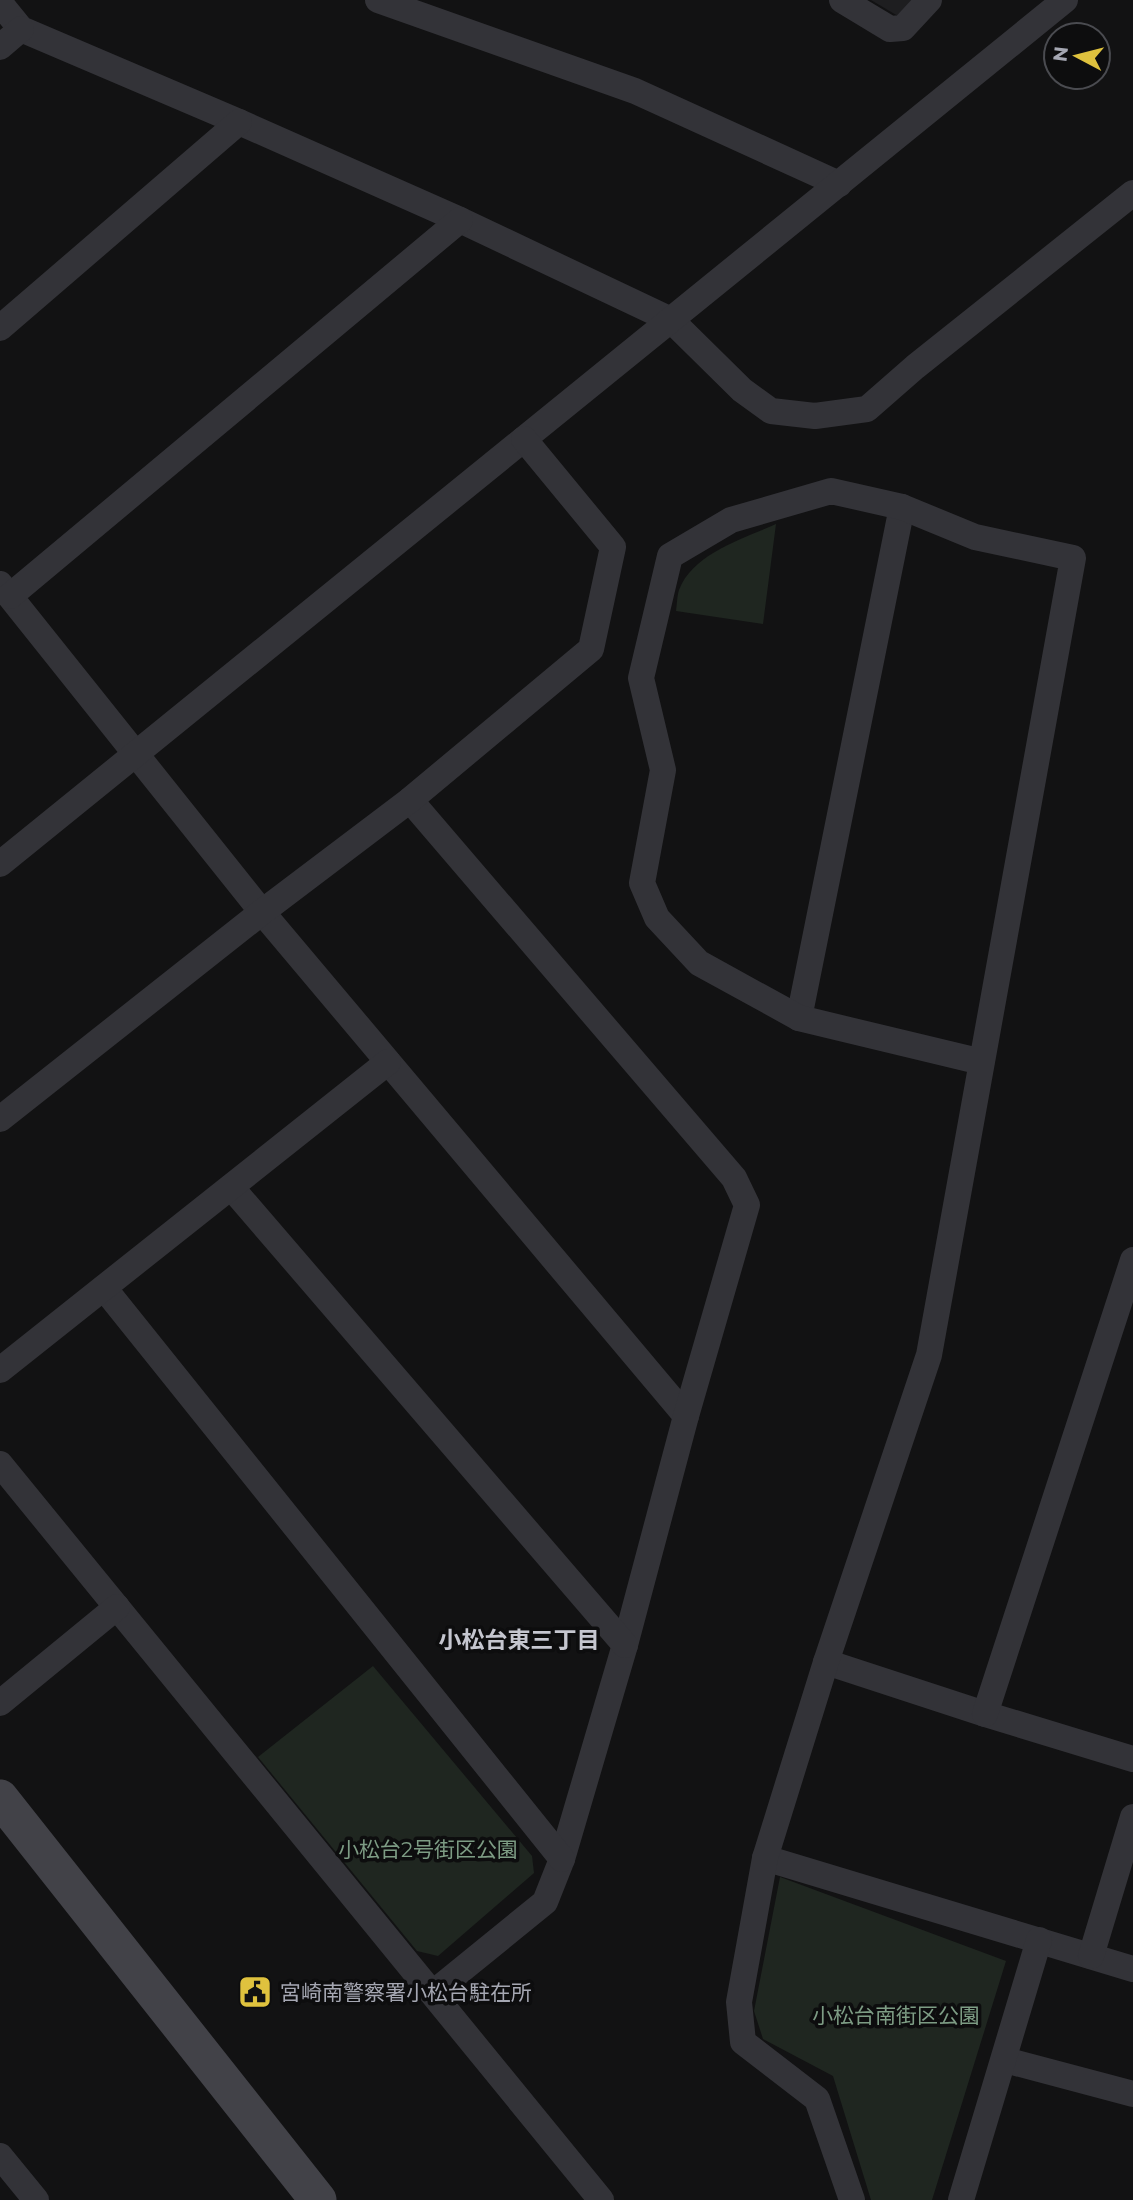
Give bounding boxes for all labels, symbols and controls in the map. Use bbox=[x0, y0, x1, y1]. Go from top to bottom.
north arrow bbox=[1042, 21, 1112, 91]
text: N bbox=[1048, 45, 1073, 63]
district label: 小松台東三丁目 bbox=[439, 1626, 600, 1654]
park label: 小松台2号街区公園 bbox=[338, 1837, 518, 1862]
public building icon: 宮崎南警察署小松台駐在所 bbox=[236, 1973, 274, 2011]
place label: 宮崎南警察署小松台駐在所 bbox=[280, 1980, 532, 2005]
park label: 小松台南街区公園 bbox=[812, 2003, 980, 2028]

